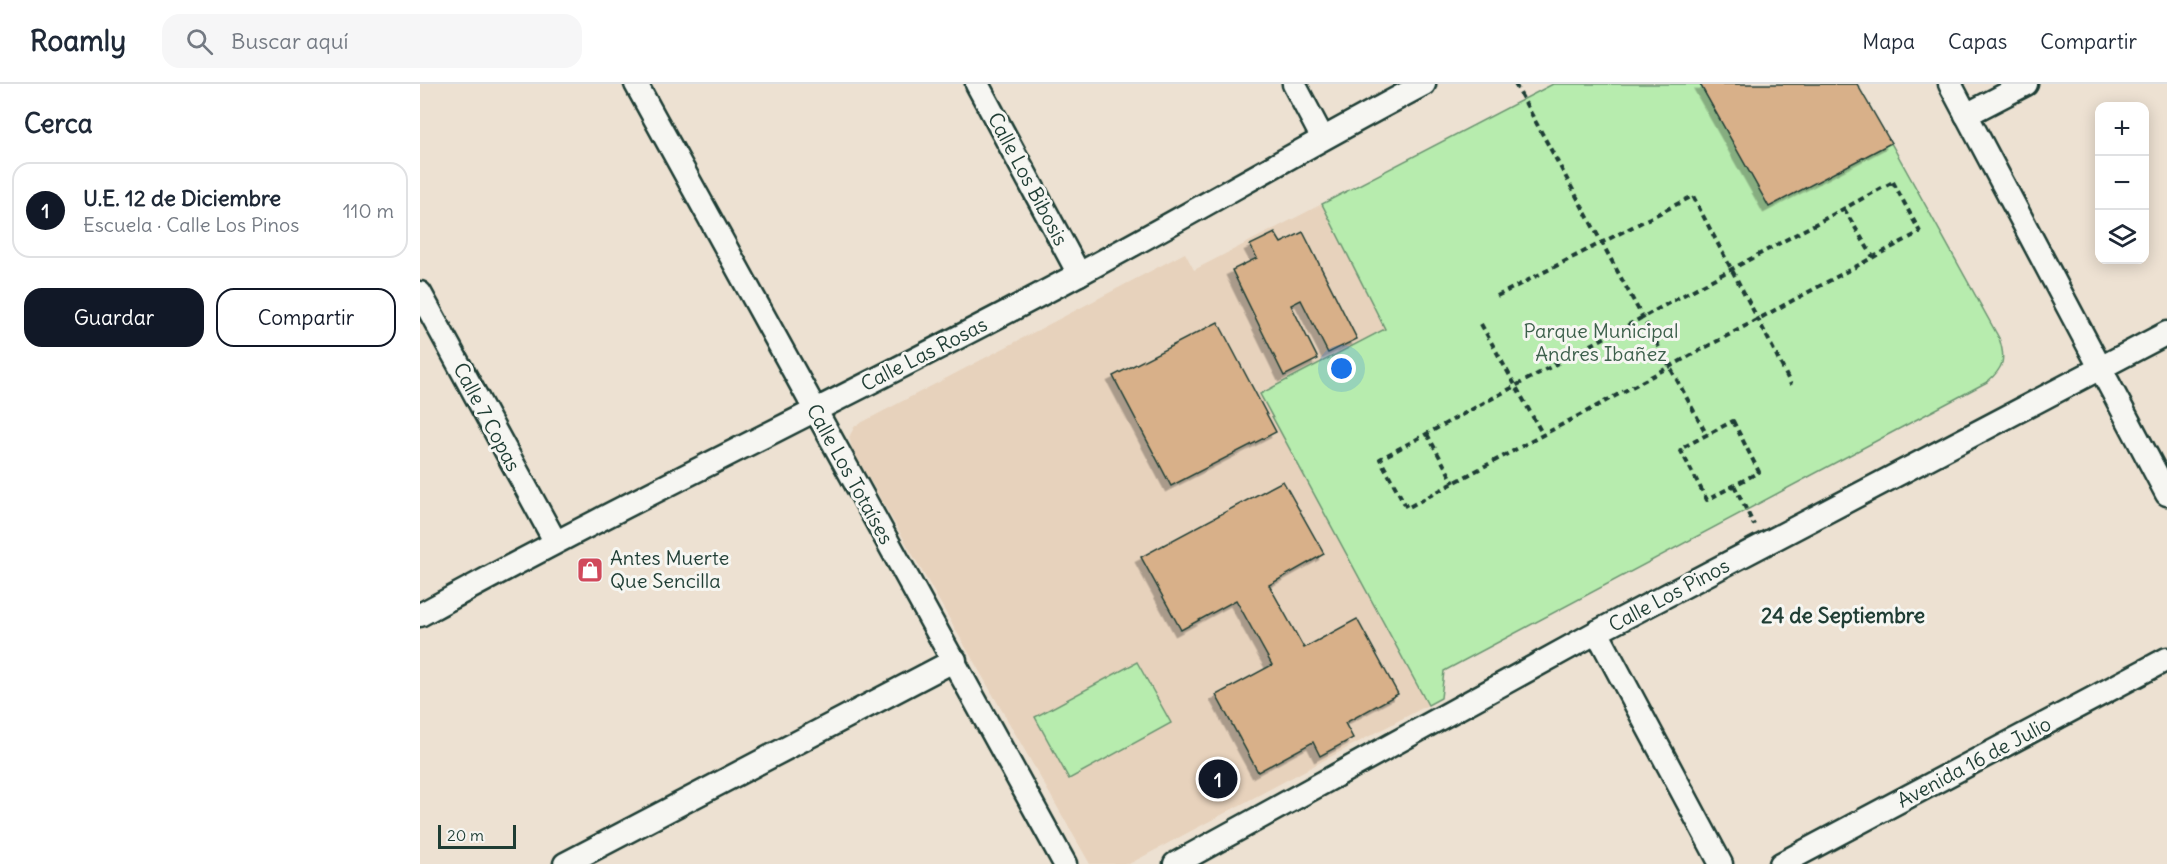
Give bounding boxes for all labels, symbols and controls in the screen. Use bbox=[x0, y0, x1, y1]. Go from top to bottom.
search box bbox=[162, 14, 582, 68]
text: Roamly bbox=[30, 23, 126, 59]
icon: search bbox=[183, 25, 216, 58]
text: Buscar aquí bbox=[231, 27, 349, 55]
text: Mapa bbox=[1862, 28, 1915, 55]
text: Capas bbox=[1948, 28, 2007, 55]
text: Compartir bbox=[2040, 28, 2137, 55]
map controls bbox=[2095, 102, 2149, 264]
button: + bbox=[2095, 102, 2149, 156]
text: Cerca bbox=[24, 107, 93, 140]
street label: Calle Los Bibosis bbox=[983, 108, 1074, 250]
button: − bbox=[2095, 156, 2149, 210]
text: U.E. 12 de Diciembre bbox=[83, 184, 281, 212]
text: 1 bbox=[42, 198, 49, 223]
text: 110 m bbox=[343, 198, 394, 223]
button: layers bbox=[2095, 210, 2149, 264]
text: Escuela · Calle Los Pinos bbox=[83, 212, 299, 237]
button: Guardar bbox=[24, 288, 204, 347]
button: Compartir bbox=[216, 288, 396, 347]
street label: Calle Las Rosas bbox=[856, 311, 991, 396]
park label: Parque Municipal Andres Ibañez bbox=[1524, 318, 1678, 366]
your location bbox=[1327, 354, 1356, 383]
street label: Calle 7 Copas bbox=[448, 358, 527, 475]
street label: Calle Los Totaíses bbox=[802, 399, 899, 548]
place label: Antes Muerte Que Sencilla bbox=[610, 545, 729, 593]
street label: Calle Los Pinos bbox=[1604, 552, 1733, 637]
shop icon: Antes Muerte Que Sencilla bbox=[575, 555, 605, 585]
district label: 24 de Septiembre bbox=[1761, 602, 1925, 629]
street label: Avenida 16 de Julio bbox=[1893, 710, 2055, 813]
pin: 1 bbox=[1198, 756, 1238, 802]
scale bar bbox=[438, 822, 516, 850]
text: 20 m bbox=[447, 825, 484, 845]

